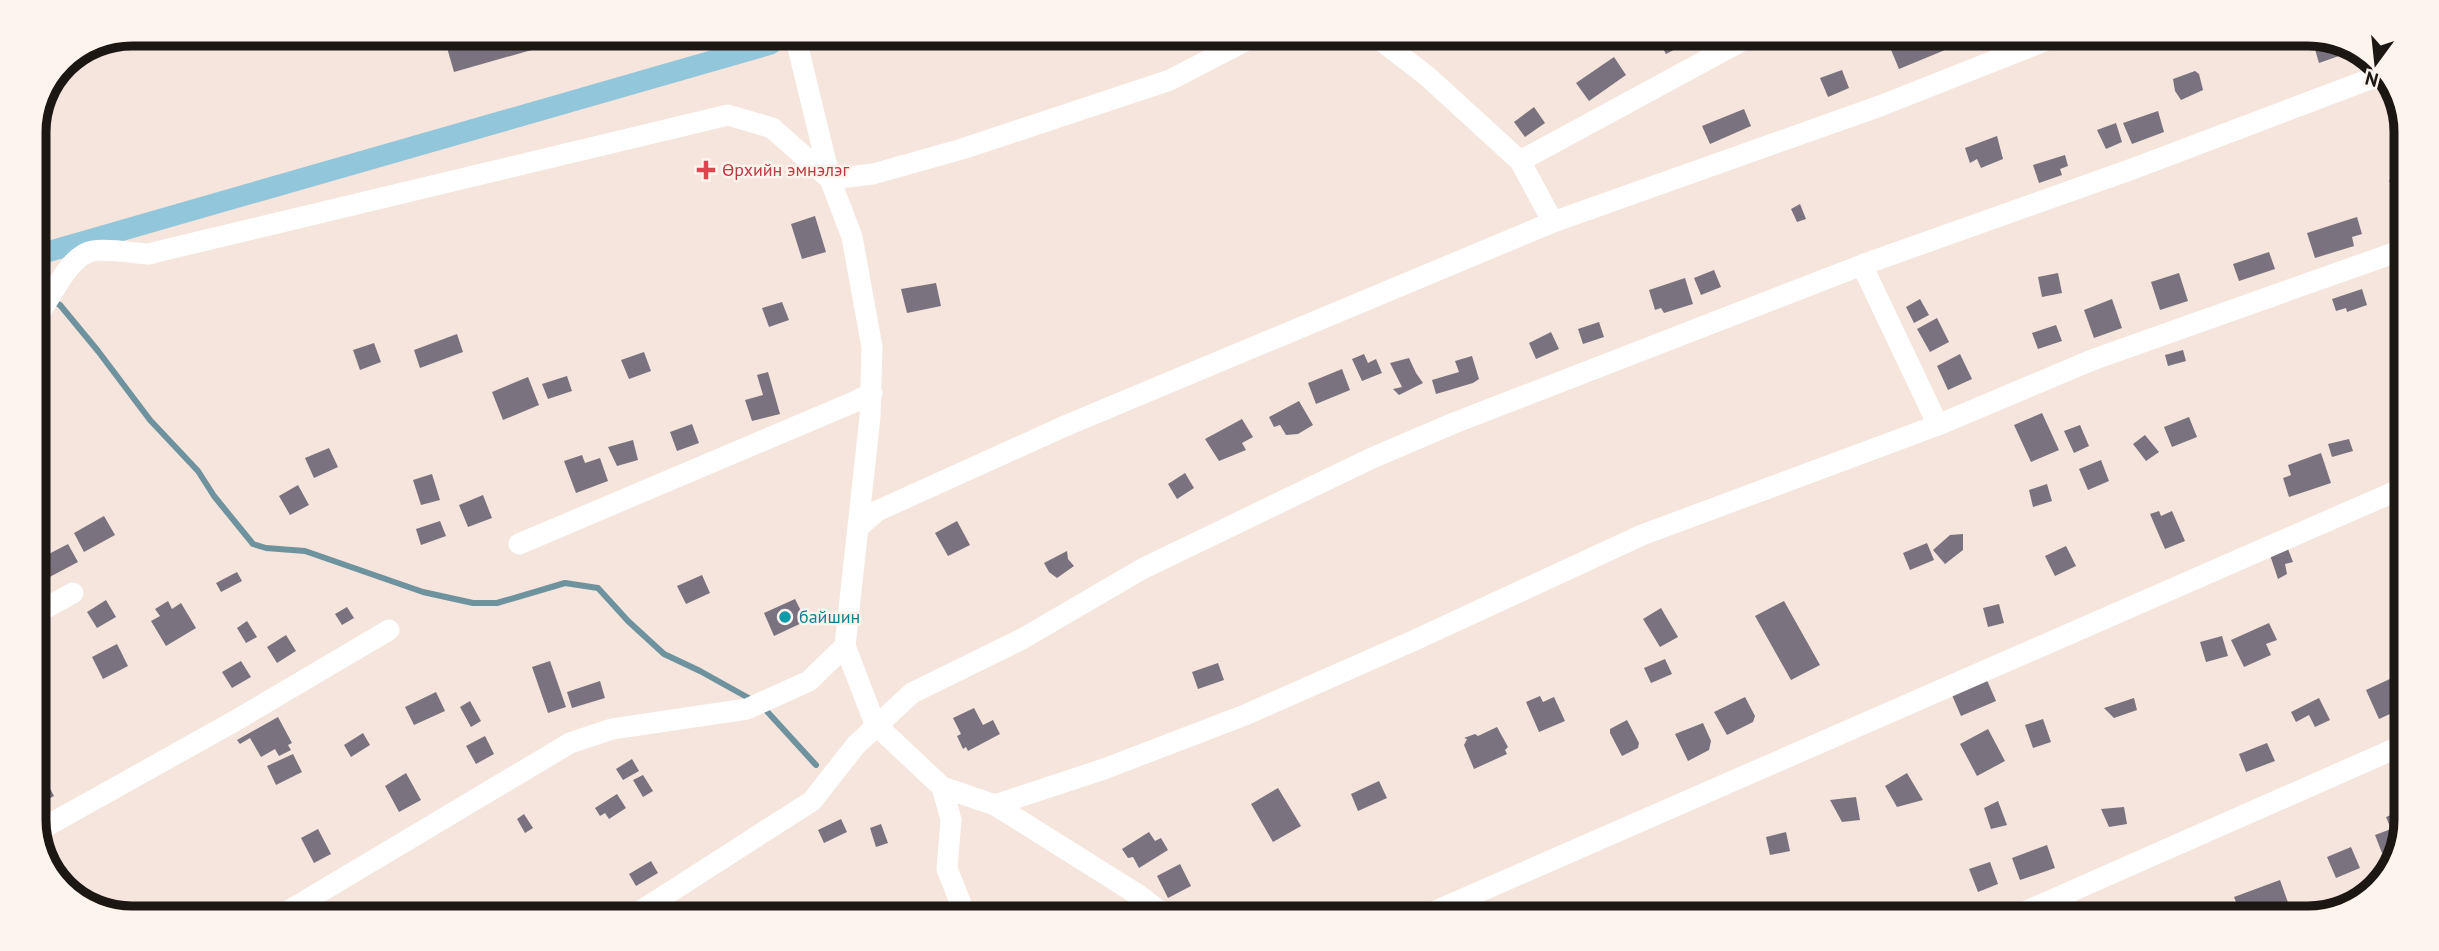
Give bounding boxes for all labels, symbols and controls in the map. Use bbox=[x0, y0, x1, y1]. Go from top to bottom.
north arrow bbox=[2341, 28, 2411, 98]
text: N bbox=[2362, 66, 2381, 93]
place label: Өрхийн эмнэлэг bbox=[722, 158, 849, 181]
marker: Өрхийн эмнэлэг bbox=[696, 160, 716, 180]
place label: байшин bbox=[799, 605, 860, 628]
marker: байшин bbox=[777, 609, 793, 625]

